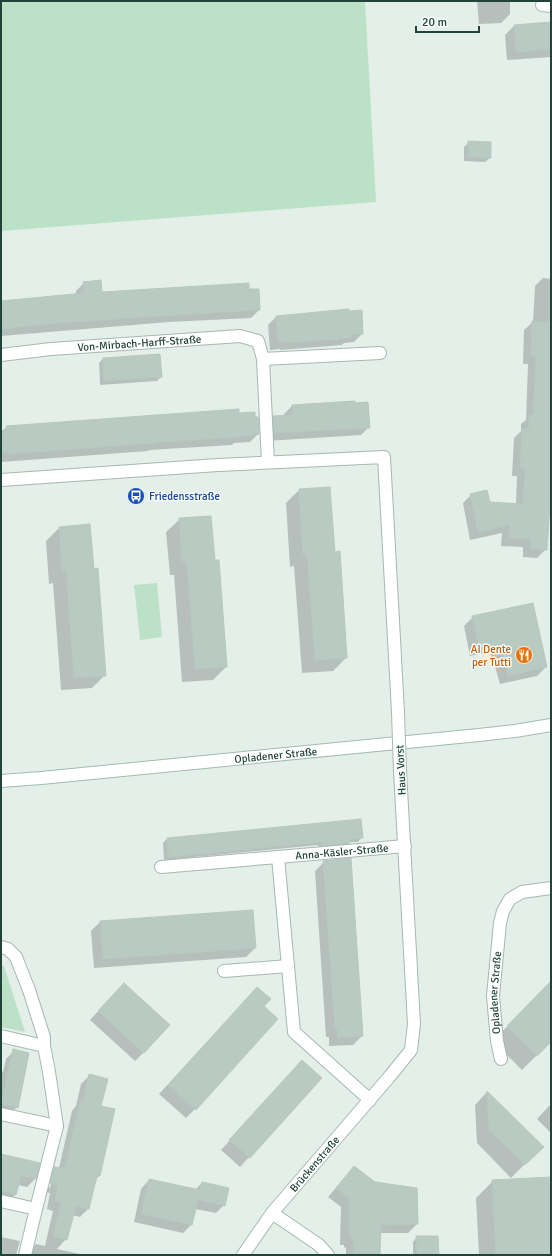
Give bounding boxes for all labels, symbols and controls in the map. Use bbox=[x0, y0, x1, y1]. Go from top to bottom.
scale bar bbox=[416, 8, 479, 34]
text: 20 m bbox=[422, 15, 447, 30]
street label: Von-Mirbach-Harff-Straße bbox=[77, 332, 202, 354]
bus stop icon: Friedensstraße bbox=[126, 486, 146, 506]
place label: Friedensstraße bbox=[149, 490, 220, 503]
place label: AI Dente per Tutti bbox=[471, 643, 511, 669]
restaurant icon: AI Dente per Tutti bbox=[514, 645, 534, 665]
street label: Opladener Straße bbox=[234, 744, 318, 765]
street label: Haus Vorst bbox=[393, 744, 409, 796]
street label: Anna-Käsler-Straße bbox=[295, 841, 389, 862]
street label: Opladener Straße bbox=[486, 951, 504, 1035]
street label: Brückenstraße bbox=[287, 1133, 342, 1194]

